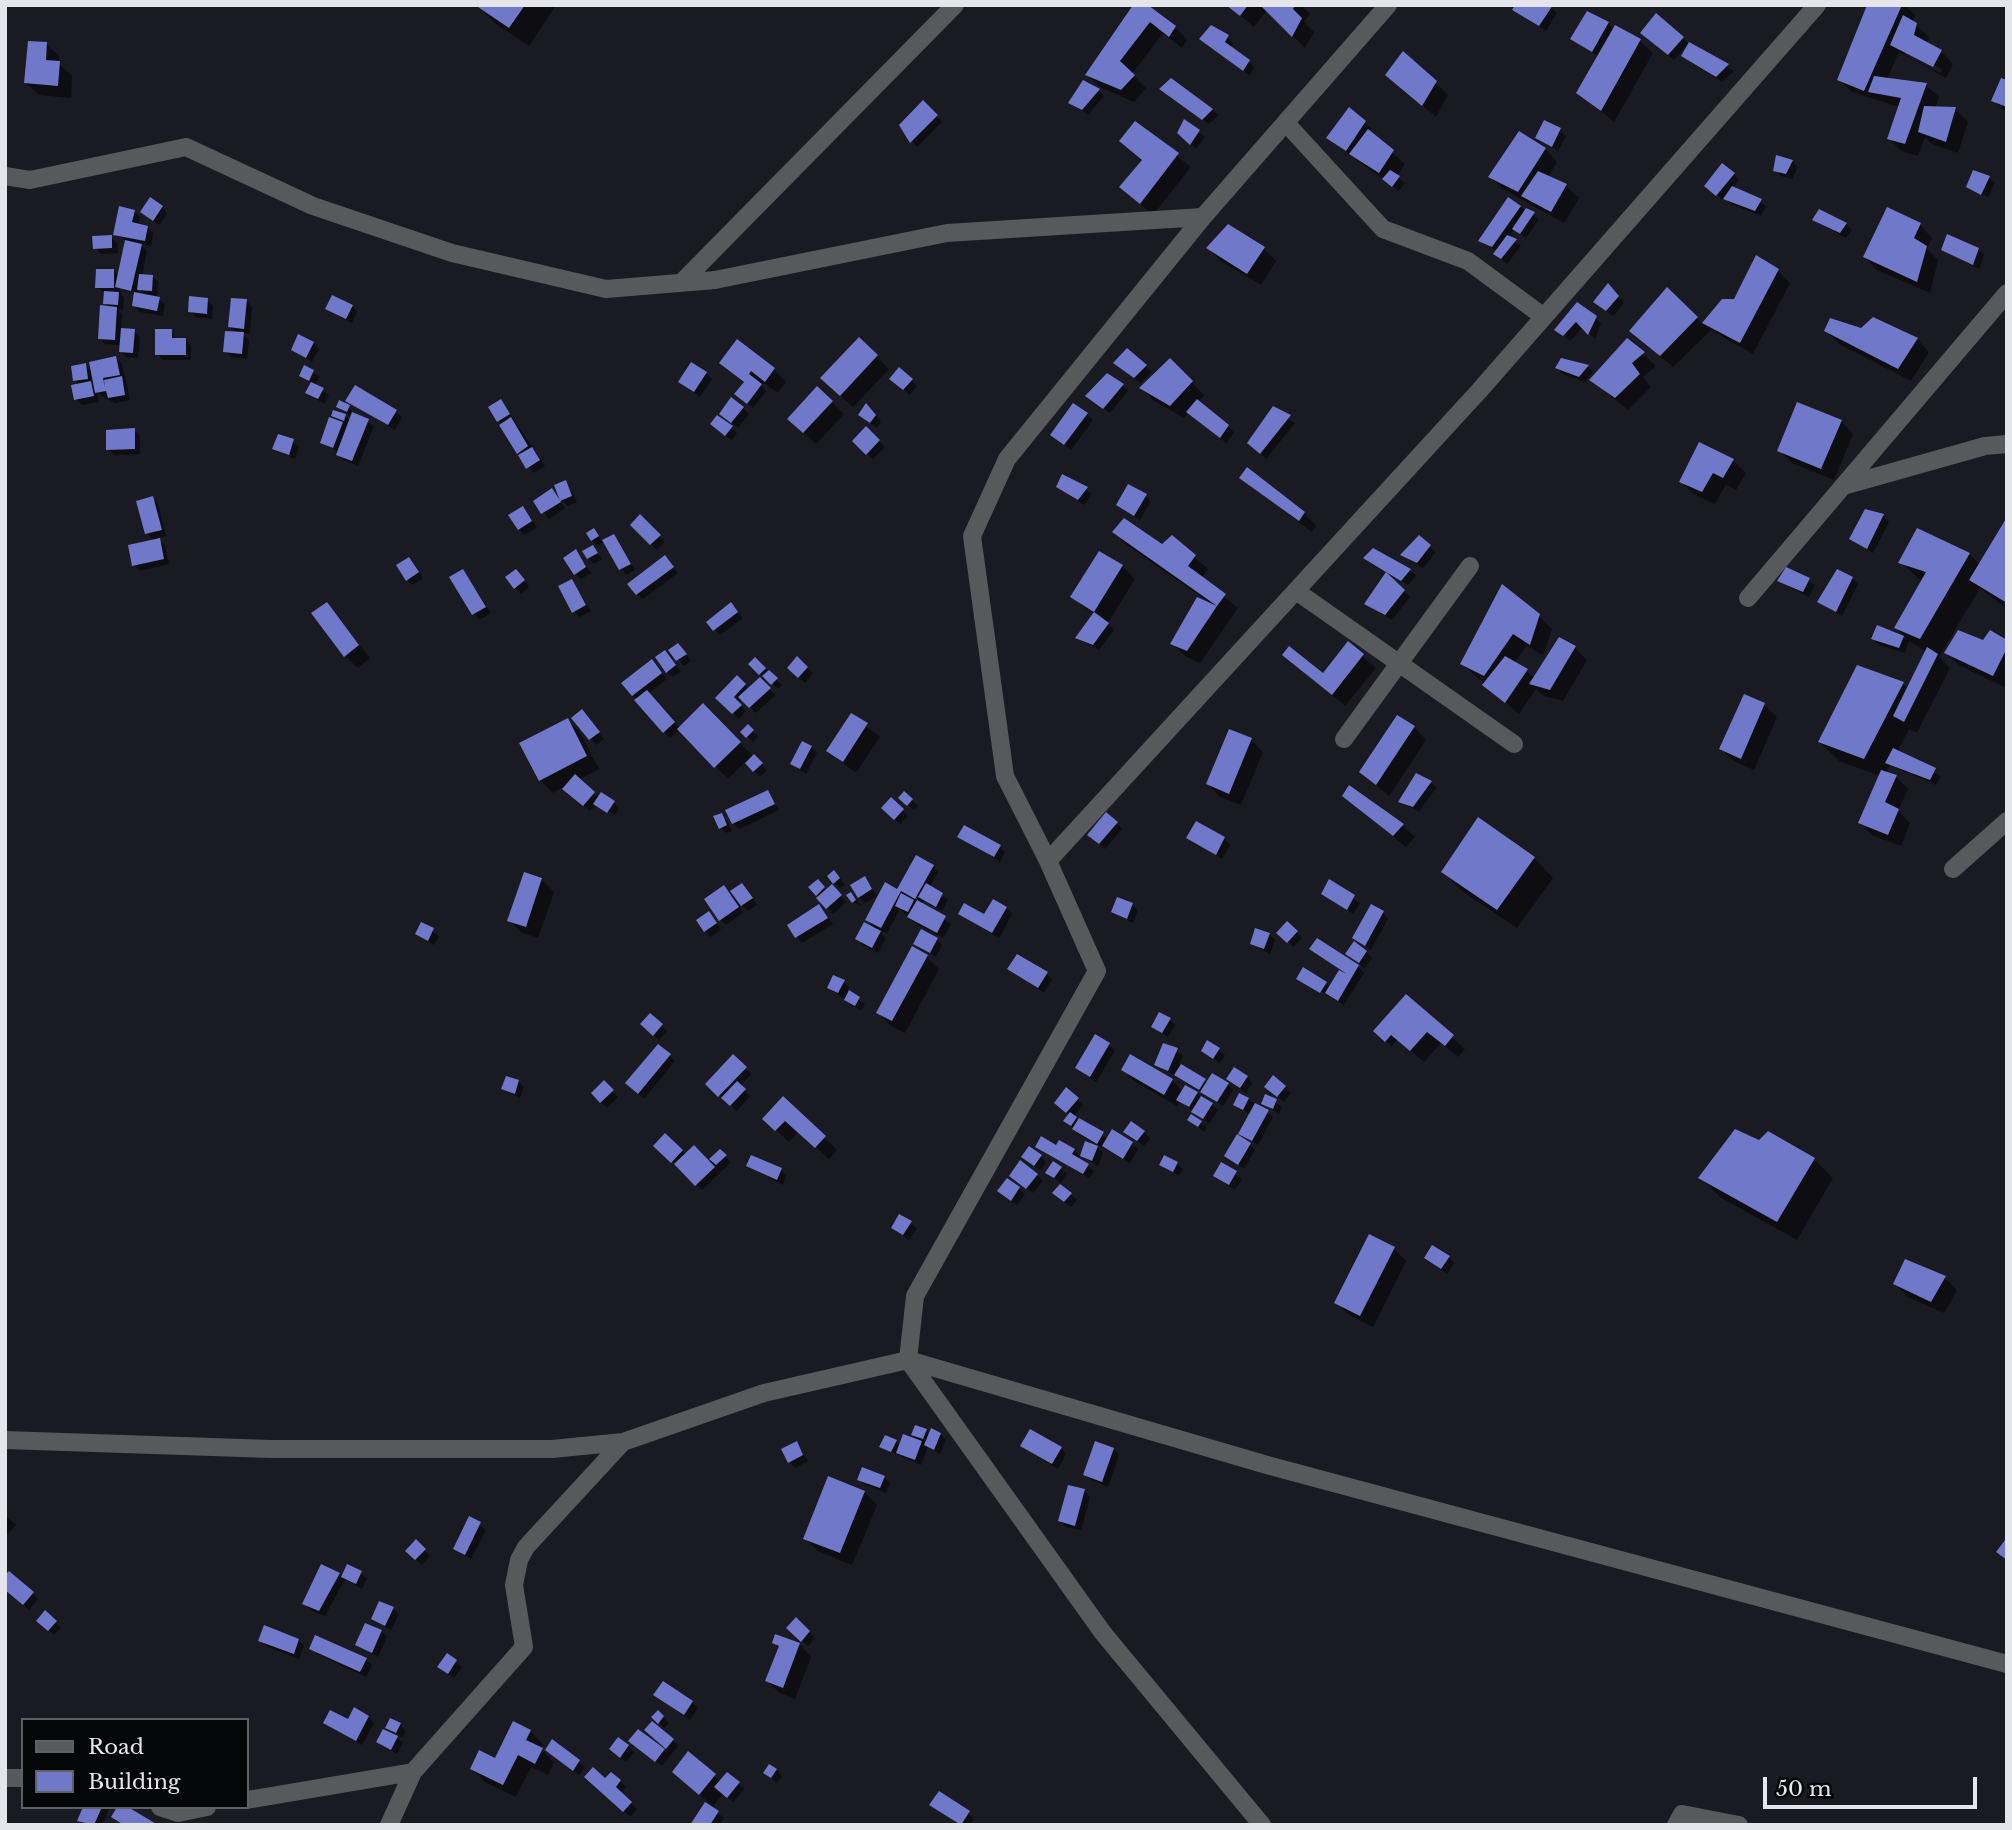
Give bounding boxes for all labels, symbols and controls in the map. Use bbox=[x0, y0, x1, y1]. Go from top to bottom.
legend bbox=[21, 1718, 248, 1809]
text: Road bbox=[88, 1734, 144, 1760]
scale bar bbox=[1767, 1764, 1980, 1808]
text: Building bbox=[88, 1769, 180, 1795]
text: 50 m bbox=[1776, 1776, 1831, 1802]

